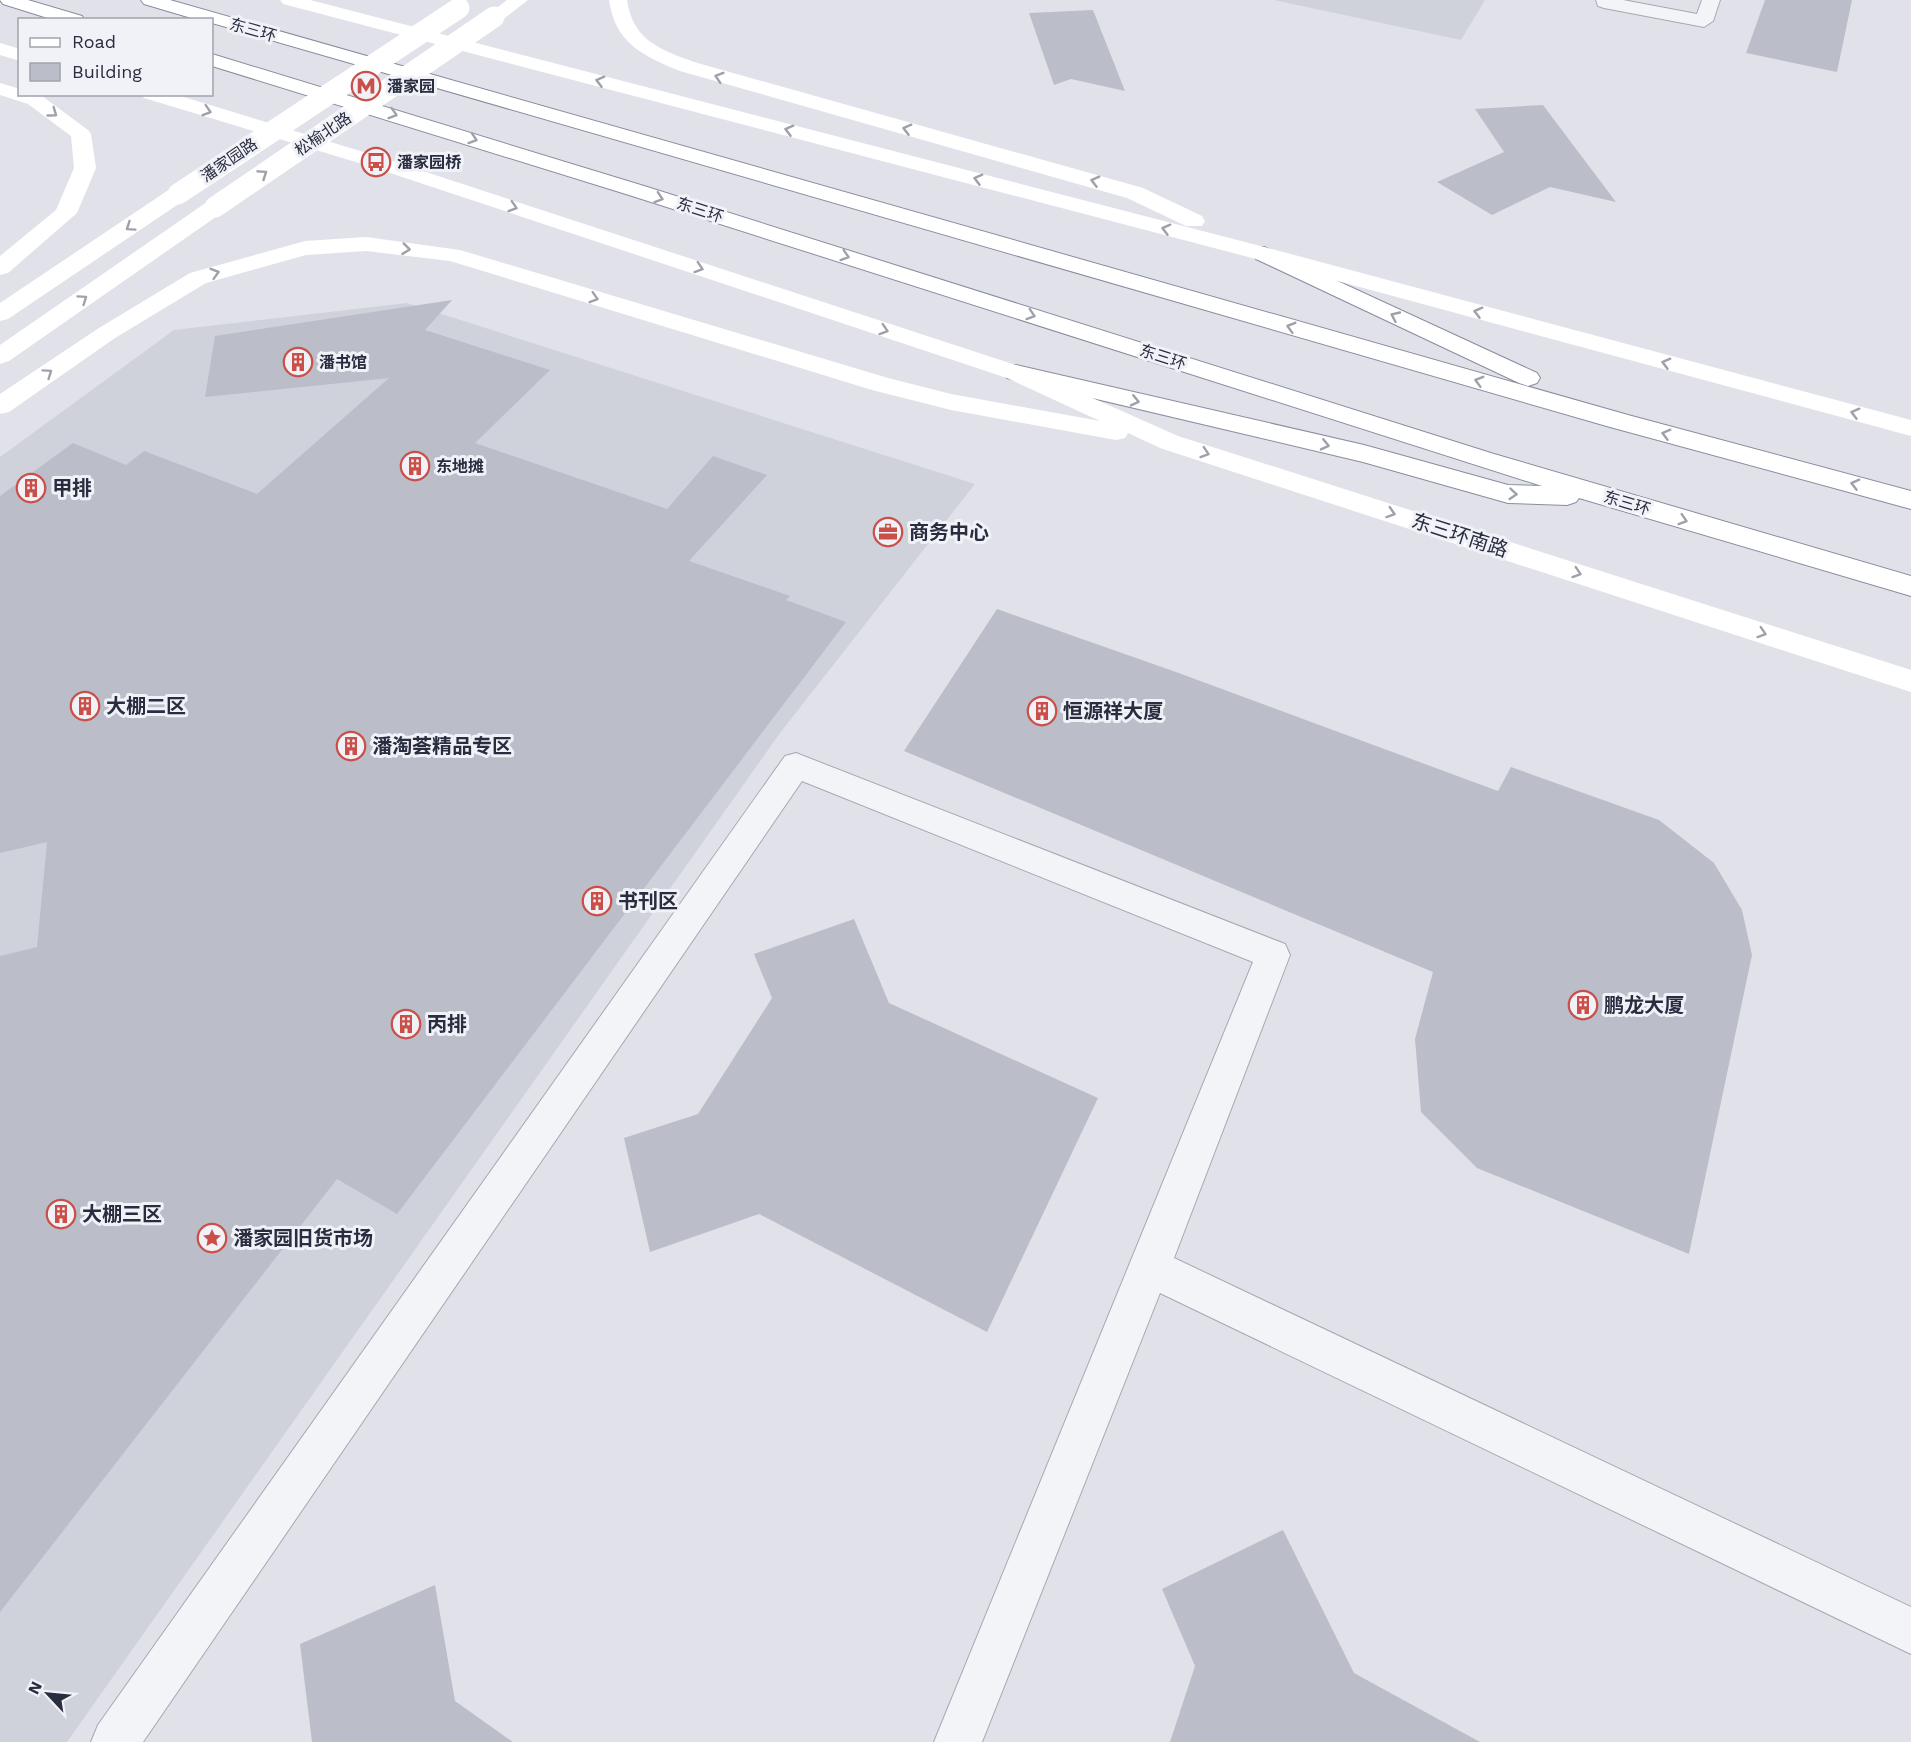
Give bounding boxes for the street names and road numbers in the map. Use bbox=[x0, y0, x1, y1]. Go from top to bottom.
street label: 东三环 bbox=[227, 14, 279, 46]
street label: 松榆北路 bbox=[291, 108, 355, 160]
street label: 潘家园路 bbox=[197, 134, 261, 186]
street label: 东三环 bbox=[674, 194, 726, 226]
street label: 东三环 bbox=[1137, 341, 1189, 373]
street label: 东三环 bbox=[1601, 487, 1653, 519]
street label: 东三环南路 bbox=[1409, 508, 1511, 562]

